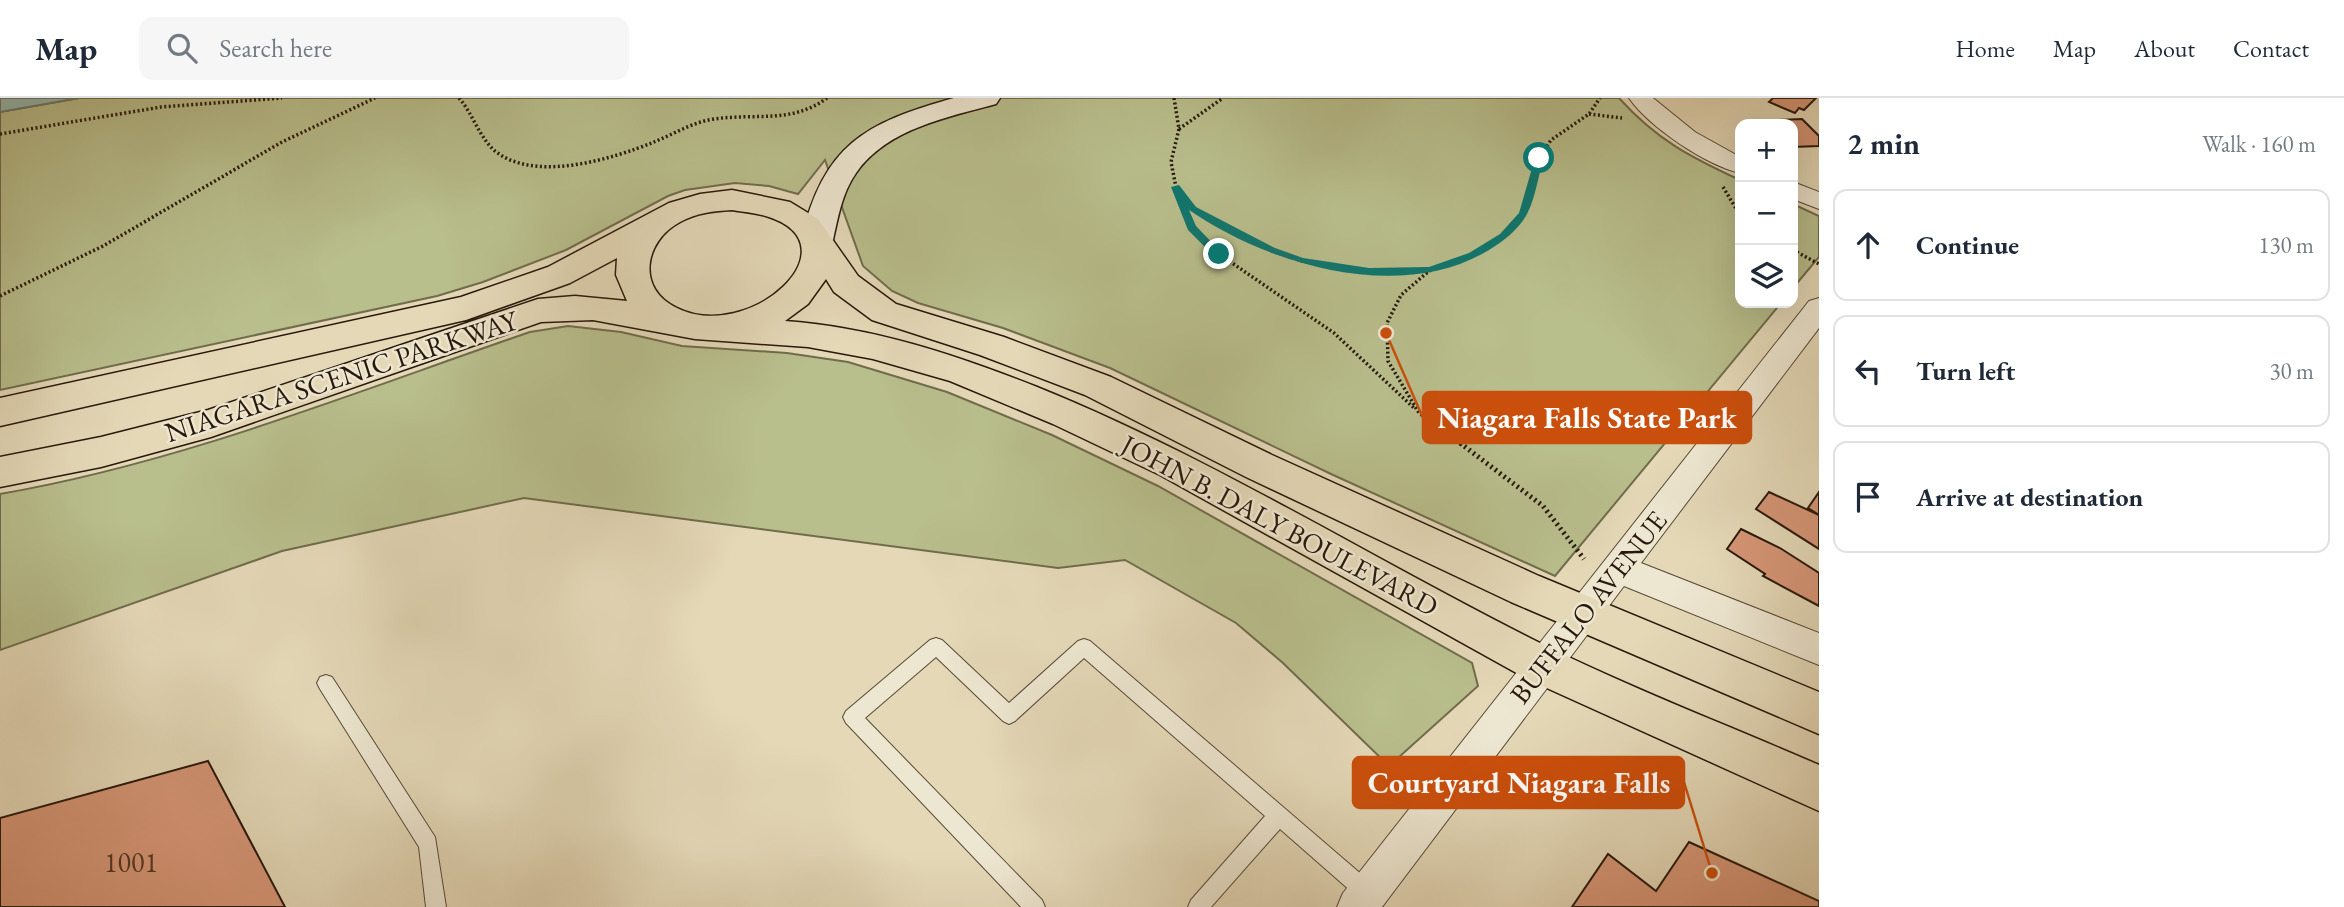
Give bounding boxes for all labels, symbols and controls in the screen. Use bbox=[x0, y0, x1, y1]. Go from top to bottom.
search box bbox=[139, 17, 629, 80]
text: Map bbox=[35, 27, 97, 70]
icon: search bbox=[163, 29, 201, 67]
text: Search here bbox=[219, 31, 332, 65]
text: Home bbox=[1955, 33, 2015, 64]
text: Map bbox=[2053, 33, 2096, 64]
text: About bbox=[2134, 33, 2195, 64]
text: Contact bbox=[2233, 33, 2309, 64]
map controls bbox=[1735, 119, 1798, 308]
button: + bbox=[1735, 119, 1798, 182]
text: 2 min bbox=[1847, 124, 1920, 163]
text: Walk · 160 m bbox=[2202, 129, 2316, 159]
route start bbox=[1523, 142, 1554, 173]
button: − bbox=[1735, 182, 1798, 245]
icon: ahead bbox=[1849, 226, 1887, 264]
text: Continue bbox=[1916, 228, 2019, 262]
text: 130 m bbox=[2258, 230, 2314, 260]
route end bbox=[1203, 238, 1234, 269]
button: layers bbox=[1735, 245, 1798, 308]
street label: NIAGARA SCENIC PARKWAY bbox=[160, 301, 524, 450]
icon: left bbox=[1849, 352, 1887, 390]
text: Turn left bbox=[1916, 354, 2015, 388]
text: 30 m bbox=[2269, 356, 2314, 386]
callout: Niagara Falls State Park bbox=[1423, 392, 1751, 443]
text: Niagara Falls State Park bbox=[1437, 398, 1738, 437]
street label: JOHN B. DALY BOULEVARD bbox=[1114, 425, 1445, 624]
icon: arrive bbox=[1849, 478, 1887, 516]
text: Arrive at destination bbox=[1916, 480, 2143, 514]
street label: BUFFALO AVENUE bbox=[1501, 503, 1675, 711]
callout: Courtyard Niagara Falls bbox=[1353, 757, 1684, 808]
text: Courtyard Niagara Falls bbox=[1368, 763, 1670, 802]
house number: 1001 bbox=[104, 844, 158, 880]

